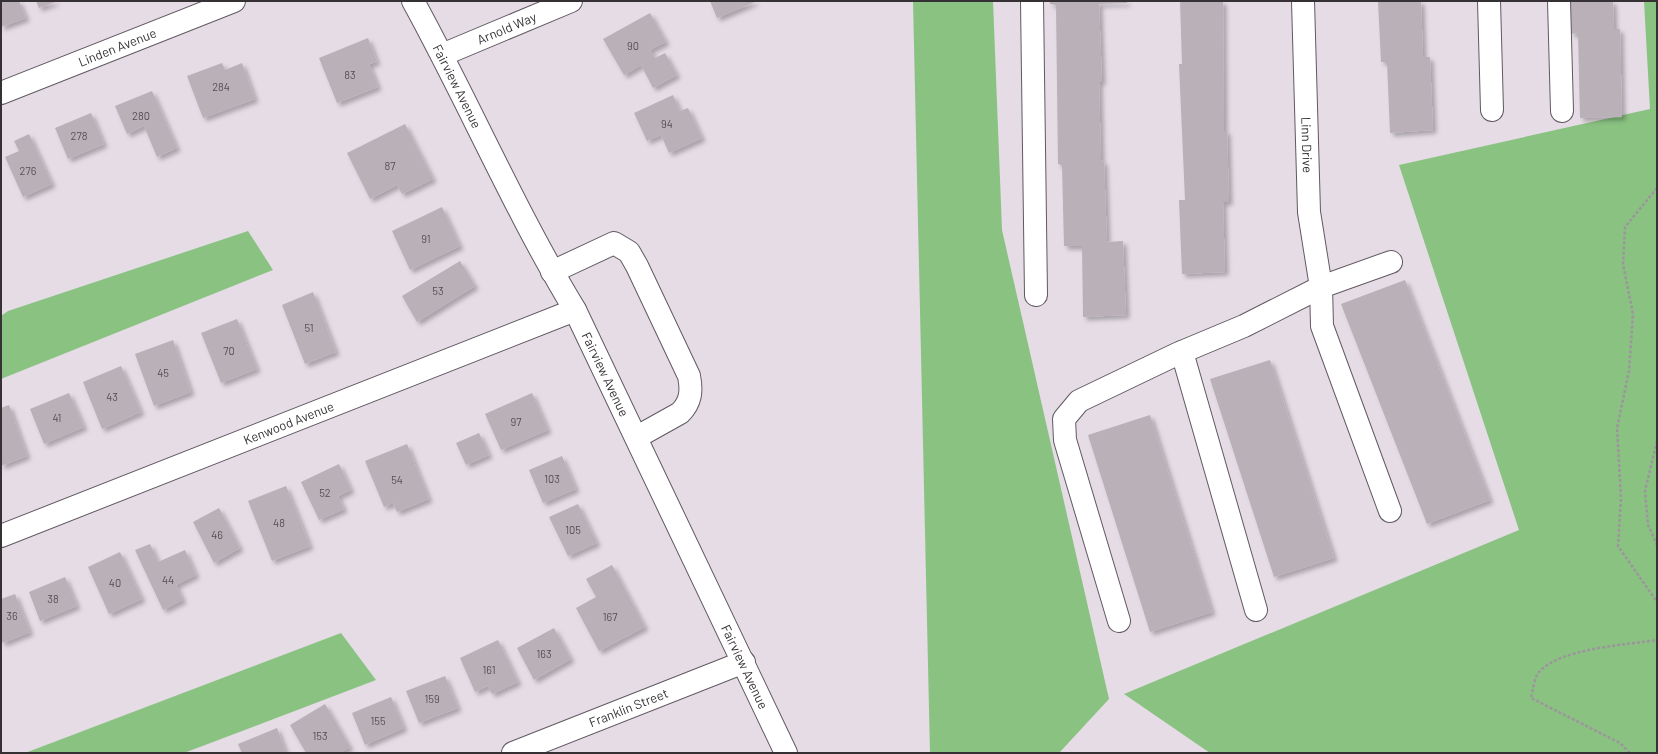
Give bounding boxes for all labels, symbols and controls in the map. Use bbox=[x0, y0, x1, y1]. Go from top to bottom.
street label: Arnold Way bbox=[475, 8, 539, 47]
street label: Linden Avenue bbox=[76, 24, 159, 70]
house number: 90 bbox=[627, 39, 639, 52]
street label: Fairview Avenue bbox=[429, 42, 485, 131]
house number: 83 bbox=[344, 68, 356, 81]
house number: 284 bbox=[212, 80, 230, 93]
house number: 280 bbox=[132, 109, 150, 122]
house number: 94 bbox=[661, 117, 673, 130]
street label: Linn Drive bbox=[1298, 117, 1316, 173]
house number: 278 bbox=[71, 129, 88, 142]
house number: 87 bbox=[385, 159, 395, 172]
house number: 276 bbox=[20, 164, 37, 177]
house number: 91 bbox=[421, 232, 431, 245]
house number: 53 bbox=[432, 284, 444, 297]
house number: 51 bbox=[304, 321, 314, 334]
street label: Fairview Avenue bbox=[579, 329, 633, 419]
house number: 70 bbox=[223, 344, 235, 357]
house number: 45 bbox=[157, 366, 169, 379]
house number: 43 bbox=[106, 390, 118, 403]
street label: Kenwood Avenue bbox=[241, 398, 336, 448]
house number: 41 bbox=[53, 411, 61, 424]
house number: 97 bbox=[511, 415, 521, 428]
house number: 103 bbox=[544, 472, 560, 485]
house number: 54 bbox=[391, 473, 403, 486]
house number: 52 bbox=[319, 486, 331, 499]
house number: 48 bbox=[273, 516, 285, 529]
house number: 105 bbox=[565, 523, 581, 536]
house number: 46 bbox=[211, 528, 223, 541]
house number: 44 bbox=[162, 573, 174, 586]
house number: 40 bbox=[109, 576, 121, 589]
house number: 38 bbox=[47, 592, 59, 605]
house number: 36 bbox=[6, 609, 18, 622]
house number: 167 bbox=[603, 610, 617, 623]
street label: Fairview Avenue bbox=[718, 622, 772, 712]
house number: 163 bbox=[536, 647, 552, 660]
house number: 161 bbox=[482, 663, 496, 676]
street label: Franklin Street bbox=[587, 685, 670, 730]
house number: 159 bbox=[424, 692, 440, 705]
house number: 155 bbox=[370, 714, 386, 727]
house number: 153 bbox=[312, 729, 328, 742]

